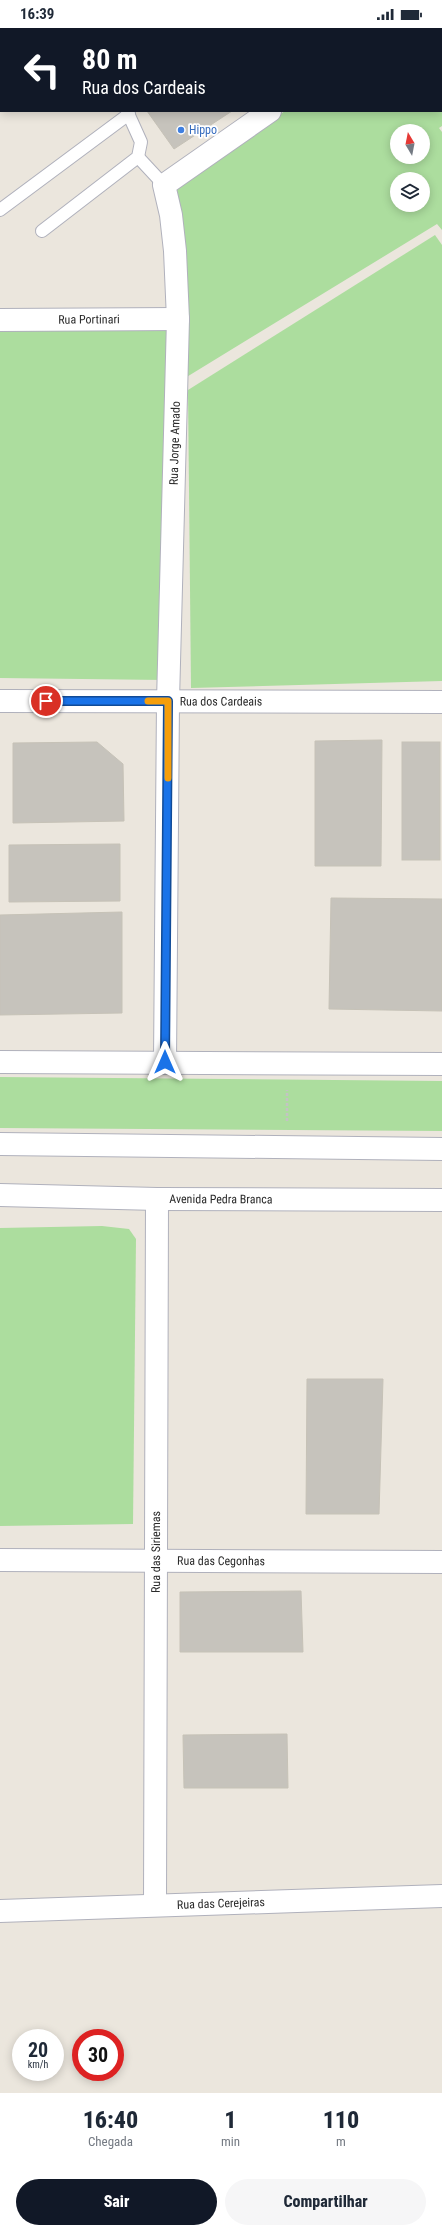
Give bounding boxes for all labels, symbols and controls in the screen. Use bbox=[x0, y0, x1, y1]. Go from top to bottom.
text: 16:39 bbox=[20, 5, 54, 23]
text: 80 m bbox=[82, 43, 138, 76]
icon: left bbox=[16, 44, 68, 96]
text: Rua dos Cardeais bbox=[82, 77, 206, 98]
place label: Hippo bbox=[189, 123, 217, 137]
north arrow bbox=[390, 124, 430, 164]
map controls bbox=[390, 124, 430, 212]
marker: Hippo bbox=[176, 125, 186, 135]
button: layers bbox=[390, 172, 430, 212]
street label: Rua Portinari bbox=[58, 312, 120, 327]
street label: Rua Jorge Amado bbox=[167, 401, 183, 485]
pin bbox=[29, 684, 63, 718]
icon: arrive bbox=[35, 690, 57, 712]
street label: Rua dos Cardeais bbox=[180, 694, 262, 709]
position arrow bbox=[144, 1041, 186, 1083]
street label: Avenida Pedra Branca bbox=[169, 1192, 273, 1206]
street label: Rua das Siriemas bbox=[149, 1511, 163, 1593]
street label: Rua das Cegonhas bbox=[177, 1554, 265, 1568]
street label: Rua das Cerejeiras bbox=[177, 1895, 265, 1912]
speed limit sign: 30 bbox=[72, 2029, 124, 2081]
text: 20 bbox=[28, 2038, 48, 2062]
text: km/h bbox=[28, 2059, 48, 2070]
text: 16:40 bbox=[83, 2106, 138, 2134]
text: 1 bbox=[224, 2106, 237, 2134]
text: 110 bbox=[323, 2106, 359, 2134]
text: Chegada bbox=[88, 2134, 133, 2149]
text: min bbox=[221, 2134, 240, 2149]
text: m bbox=[336, 2134, 346, 2149]
button: Sair bbox=[16, 2179, 217, 2225]
button: Compartilhar bbox=[225, 2179, 426, 2225]

